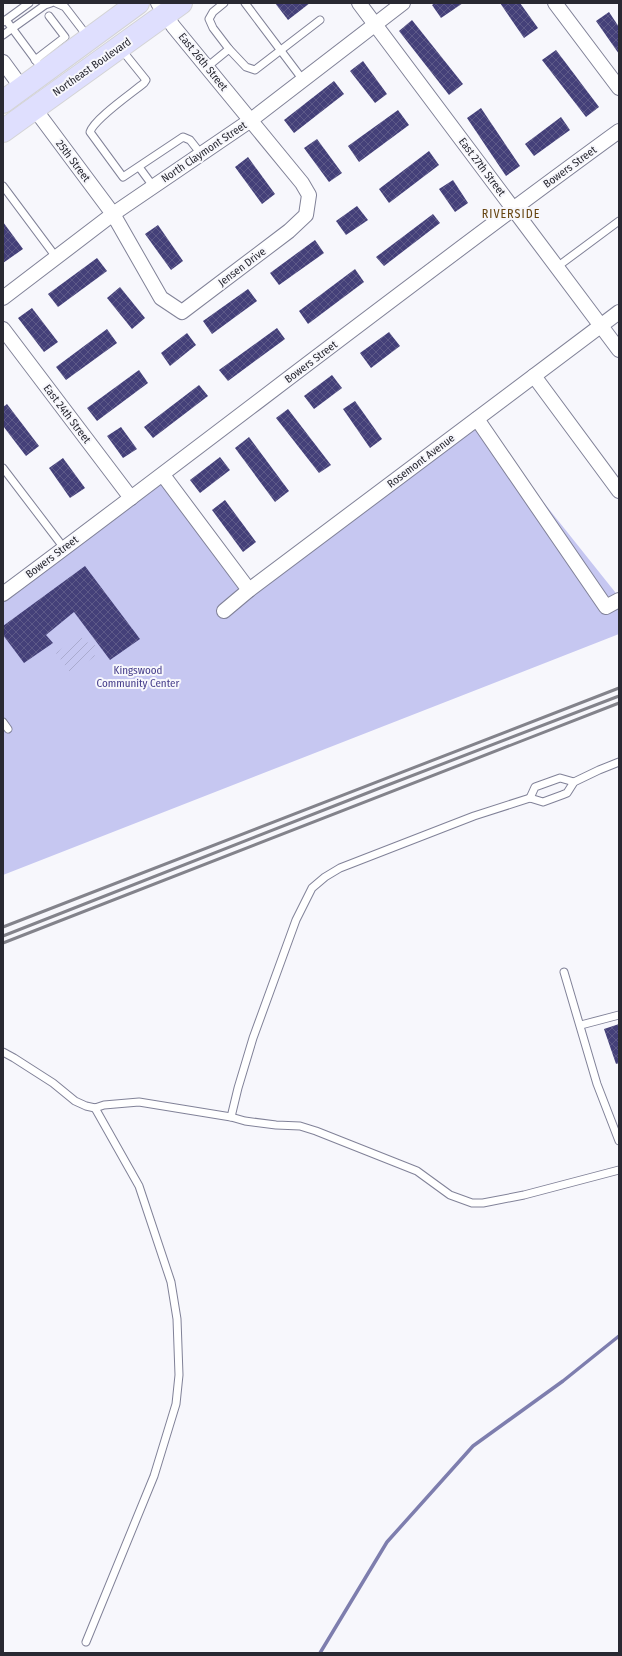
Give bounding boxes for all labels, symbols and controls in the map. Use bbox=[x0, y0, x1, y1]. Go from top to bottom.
street label: East 26th Street bbox=[176, 30, 231, 94]
street label: Northeast Boulevard bbox=[50, 35, 134, 99]
street label: North Claymont Street bbox=[159, 118, 249, 185]
street label: East 27th Street bbox=[456, 135, 508, 199]
street label: 25th Street bbox=[53, 138, 93, 185]
street label: Bowers Street bbox=[541, 143, 599, 191]
district label: RIVERSIDE bbox=[482, 207, 540, 221]
street label: Jensen Drive bbox=[216, 245, 268, 289]
street label: Bowers Street bbox=[282, 338, 340, 386]
street label: East 24th Street bbox=[41, 382, 94, 446]
street label: Rosemont Avenue bbox=[385, 431, 457, 491]
street label: Bowers Street bbox=[23, 533, 81, 581]
park label: Kingswood Community Center bbox=[97, 664, 180, 690]

